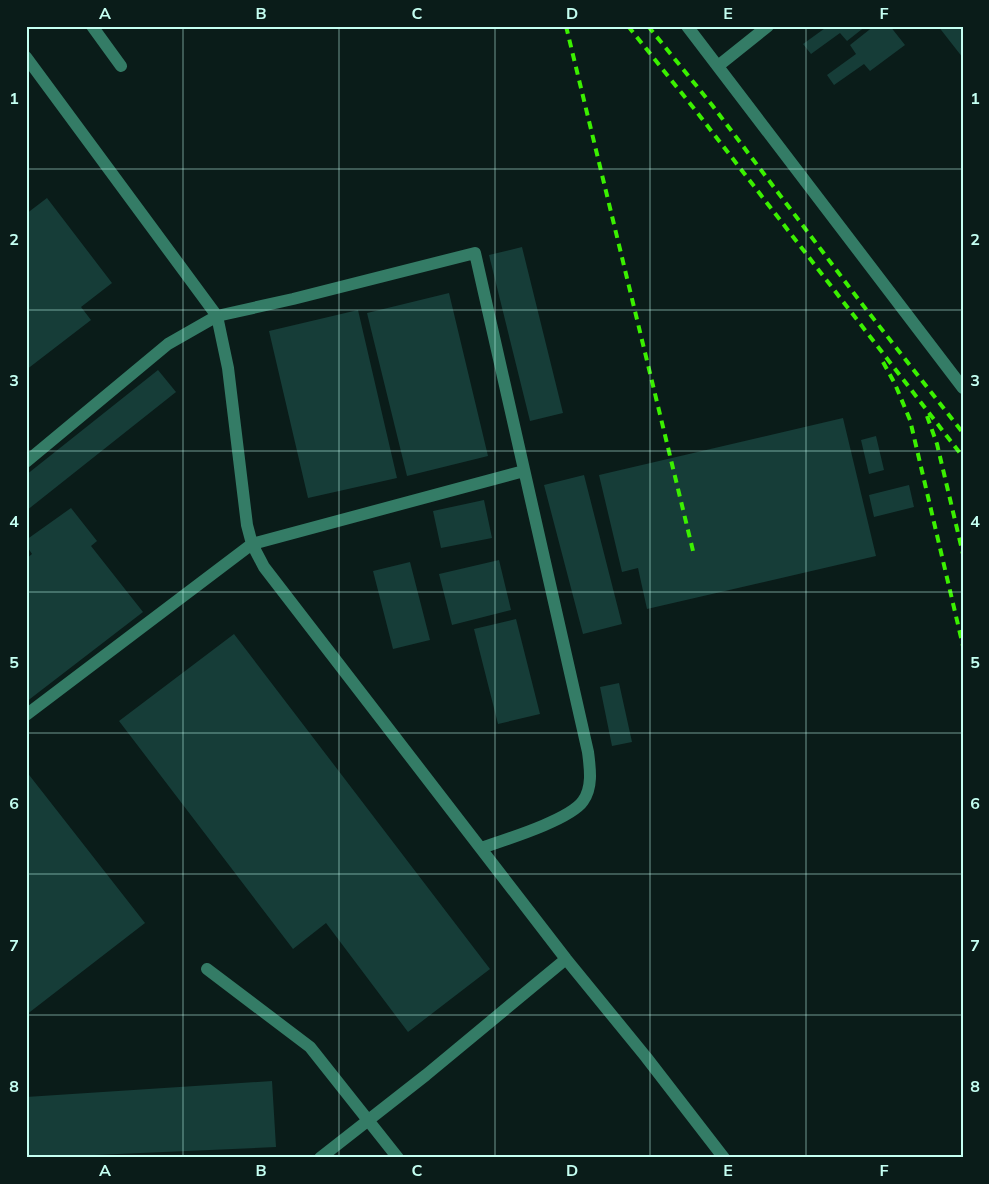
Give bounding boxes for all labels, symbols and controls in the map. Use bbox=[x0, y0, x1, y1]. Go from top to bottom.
text: A bbox=[99, 3, 111, 23]
text: B bbox=[255, 3, 267, 23]
text: C bbox=[412, 3, 423, 23]
text: D bbox=[566, 3, 578, 23]
text: E bbox=[723, 3, 733, 23]
text: F bbox=[879, 3, 889, 23]
text: 1 bbox=[9, 88, 19, 108]
text: 1 bbox=[970, 88, 980, 108]
text: 2 bbox=[9, 229, 19, 249]
text: 2 bbox=[970, 229, 980, 249]
text: 3 bbox=[9, 370, 19, 390]
text: 3 bbox=[970, 370, 980, 390]
text: 4 bbox=[9, 511, 19, 531]
text: 4 bbox=[970, 511, 980, 531]
text: 5 bbox=[9, 652, 19, 672]
text: 5 bbox=[970, 652, 980, 672]
text: 6 bbox=[9, 793, 19, 813]
text: 6 bbox=[970, 793, 980, 813]
text: 7 bbox=[9, 935, 19, 955]
text: 7 bbox=[970, 935, 980, 955]
text: 8 bbox=[9, 1076, 19, 1096]
text: 8 bbox=[970, 1076, 980, 1096]
text: A bbox=[99, 1160, 111, 1180]
text: B bbox=[255, 1160, 267, 1180]
text: C bbox=[412, 1160, 423, 1180]
text: D bbox=[566, 1160, 578, 1180]
text: E bbox=[723, 1160, 733, 1180]
text: F bbox=[879, 1160, 889, 1180]

